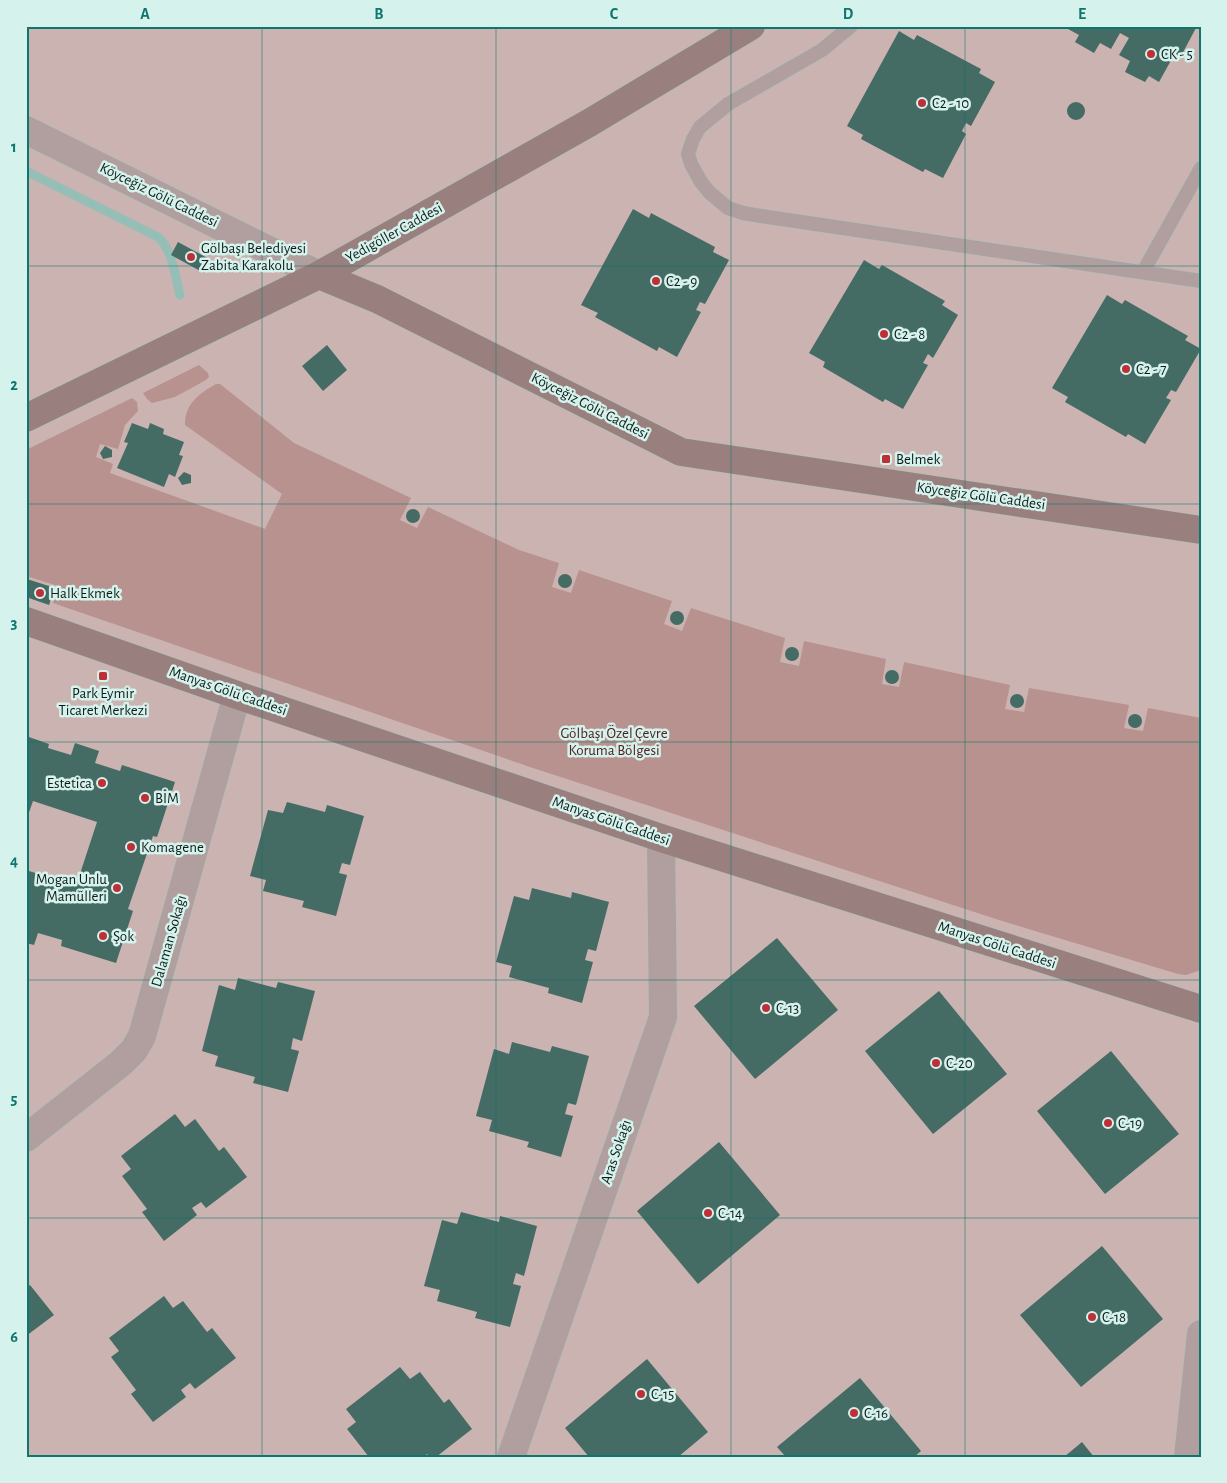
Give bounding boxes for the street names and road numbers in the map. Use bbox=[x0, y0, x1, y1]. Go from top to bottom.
street label: Köyceğiz Gölü Caddesi bbox=[97, 160, 221, 230]
street label: Yedigöller Caddesi bbox=[343, 200, 445, 266]
street label: Köyceğiz Gölü Caddesi bbox=[529, 370, 651, 442]
street label: Köyceğiz Gölü Caddesi bbox=[916, 480, 1046, 512]
street label: Manyas Gölü Caddesi bbox=[167, 664, 289, 718]
street label: Manyas Gölü Caddesi bbox=[550, 794, 672, 848]
street label: Dalaman Sokağı bbox=[149, 893, 189, 989]
street label: Manyas Gölü Caddesi bbox=[936, 919, 1058, 971]
street label: Aras Sokağı bbox=[598, 1118, 634, 1186]

